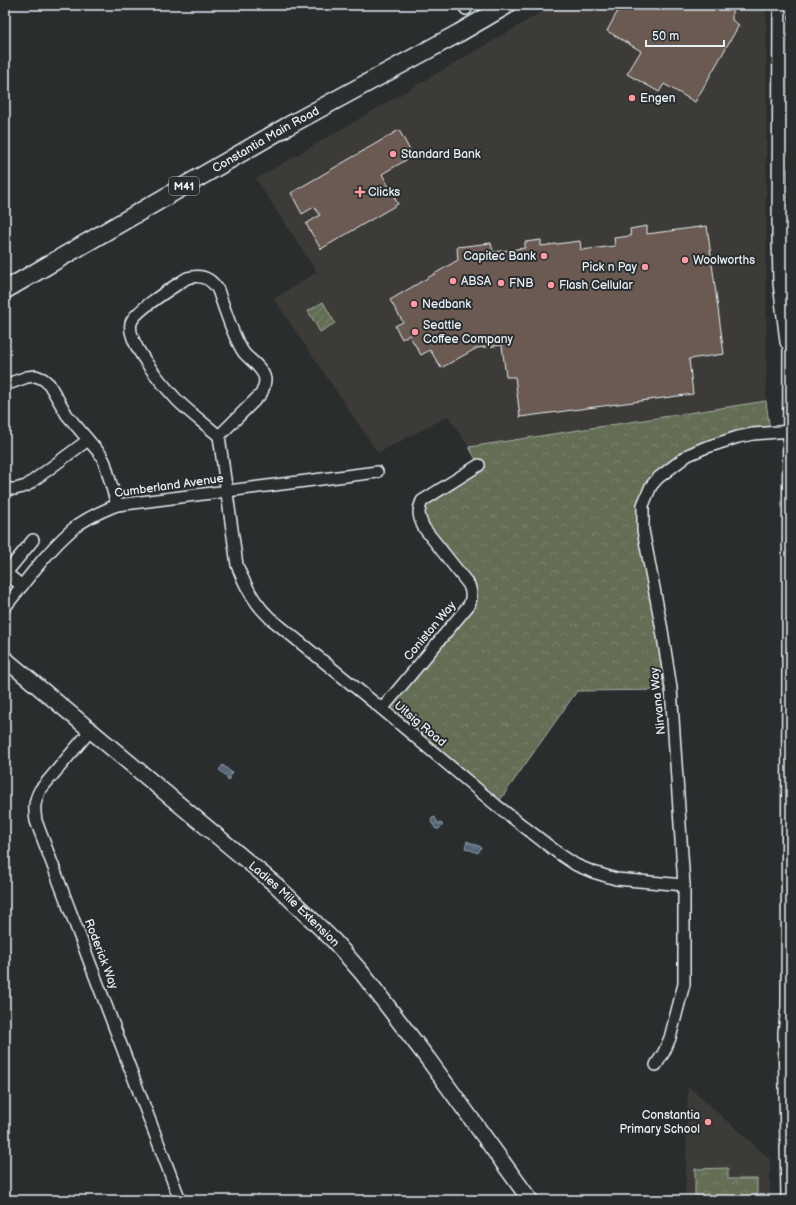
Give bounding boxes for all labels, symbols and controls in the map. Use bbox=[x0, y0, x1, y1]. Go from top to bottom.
scale bar bbox=[646, 22, 724, 48]
text: 50 m bbox=[652, 29, 679, 44]
place label: Engen bbox=[640, 91, 676, 106]
marker: Engen bbox=[627, 93, 637, 103]
street label: Constantia Main Road bbox=[209, 103, 322, 176]
place label: Standard Bank bbox=[401, 147, 481, 162]
marker: Standard Bank bbox=[388, 149, 398, 159]
road number: M41 bbox=[169, 177, 199, 195]
place label: Clicks bbox=[368, 185, 400, 200]
marker: Clicks bbox=[355, 187, 365, 197]
place label: Capitec Bank bbox=[463, 249, 536, 264]
marker: Capitec Bank bbox=[539, 251, 549, 261]
place label: Woolworths bbox=[693, 253, 755, 268]
marker: Woolworths bbox=[680, 255, 690, 265]
place label: Pick n Pay bbox=[582, 260, 638, 275]
marker: Pick n Pay bbox=[640, 262, 650, 272]
place label: ABSA bbox=[461, 274, 492, 289]
marker: ABSA bbox=[448, 276, 458, 286]
place label: FNB bbox=[509, 276, 533, 291]
marker: FNB bbox=[496, 278, 506, 288]
place label: Flash Cellular bbox=[559, 278, 633, 293]
marker: Flash Cellular bbox=[546, 280, 556, 290]
place label: Nedbank bbox=[422, 297, 471, 312]
marker: Nedbank bbox=[409, 299, 419, 309]
place label: Seattle Coffee Company bbox=[423, 318, 514, 347]
marker: Seattle Coffee Company bbox=[410, 327, 420, 337]
street label: Cumberland Avenue bbox=[113, 471, 225, 501]
street label: Coniston Way bbox=[401, 598, 460, 664]
street label: Nirvana Way bbox=[647, 666, 669, 735]
street label: Uitsig Road bbox=[391, 698, 449, 750]
street label: Ladies Mile Extension bbox=[246, 858, 343, 950]
street label: Roderick Way bbox=[81, 917, 121, 992]
place label: Constantia Primary School bbox=[619, 1108, 700, 1137]
marker: Constantia Primary School bbox=[703, 1117, 713, 1127]

